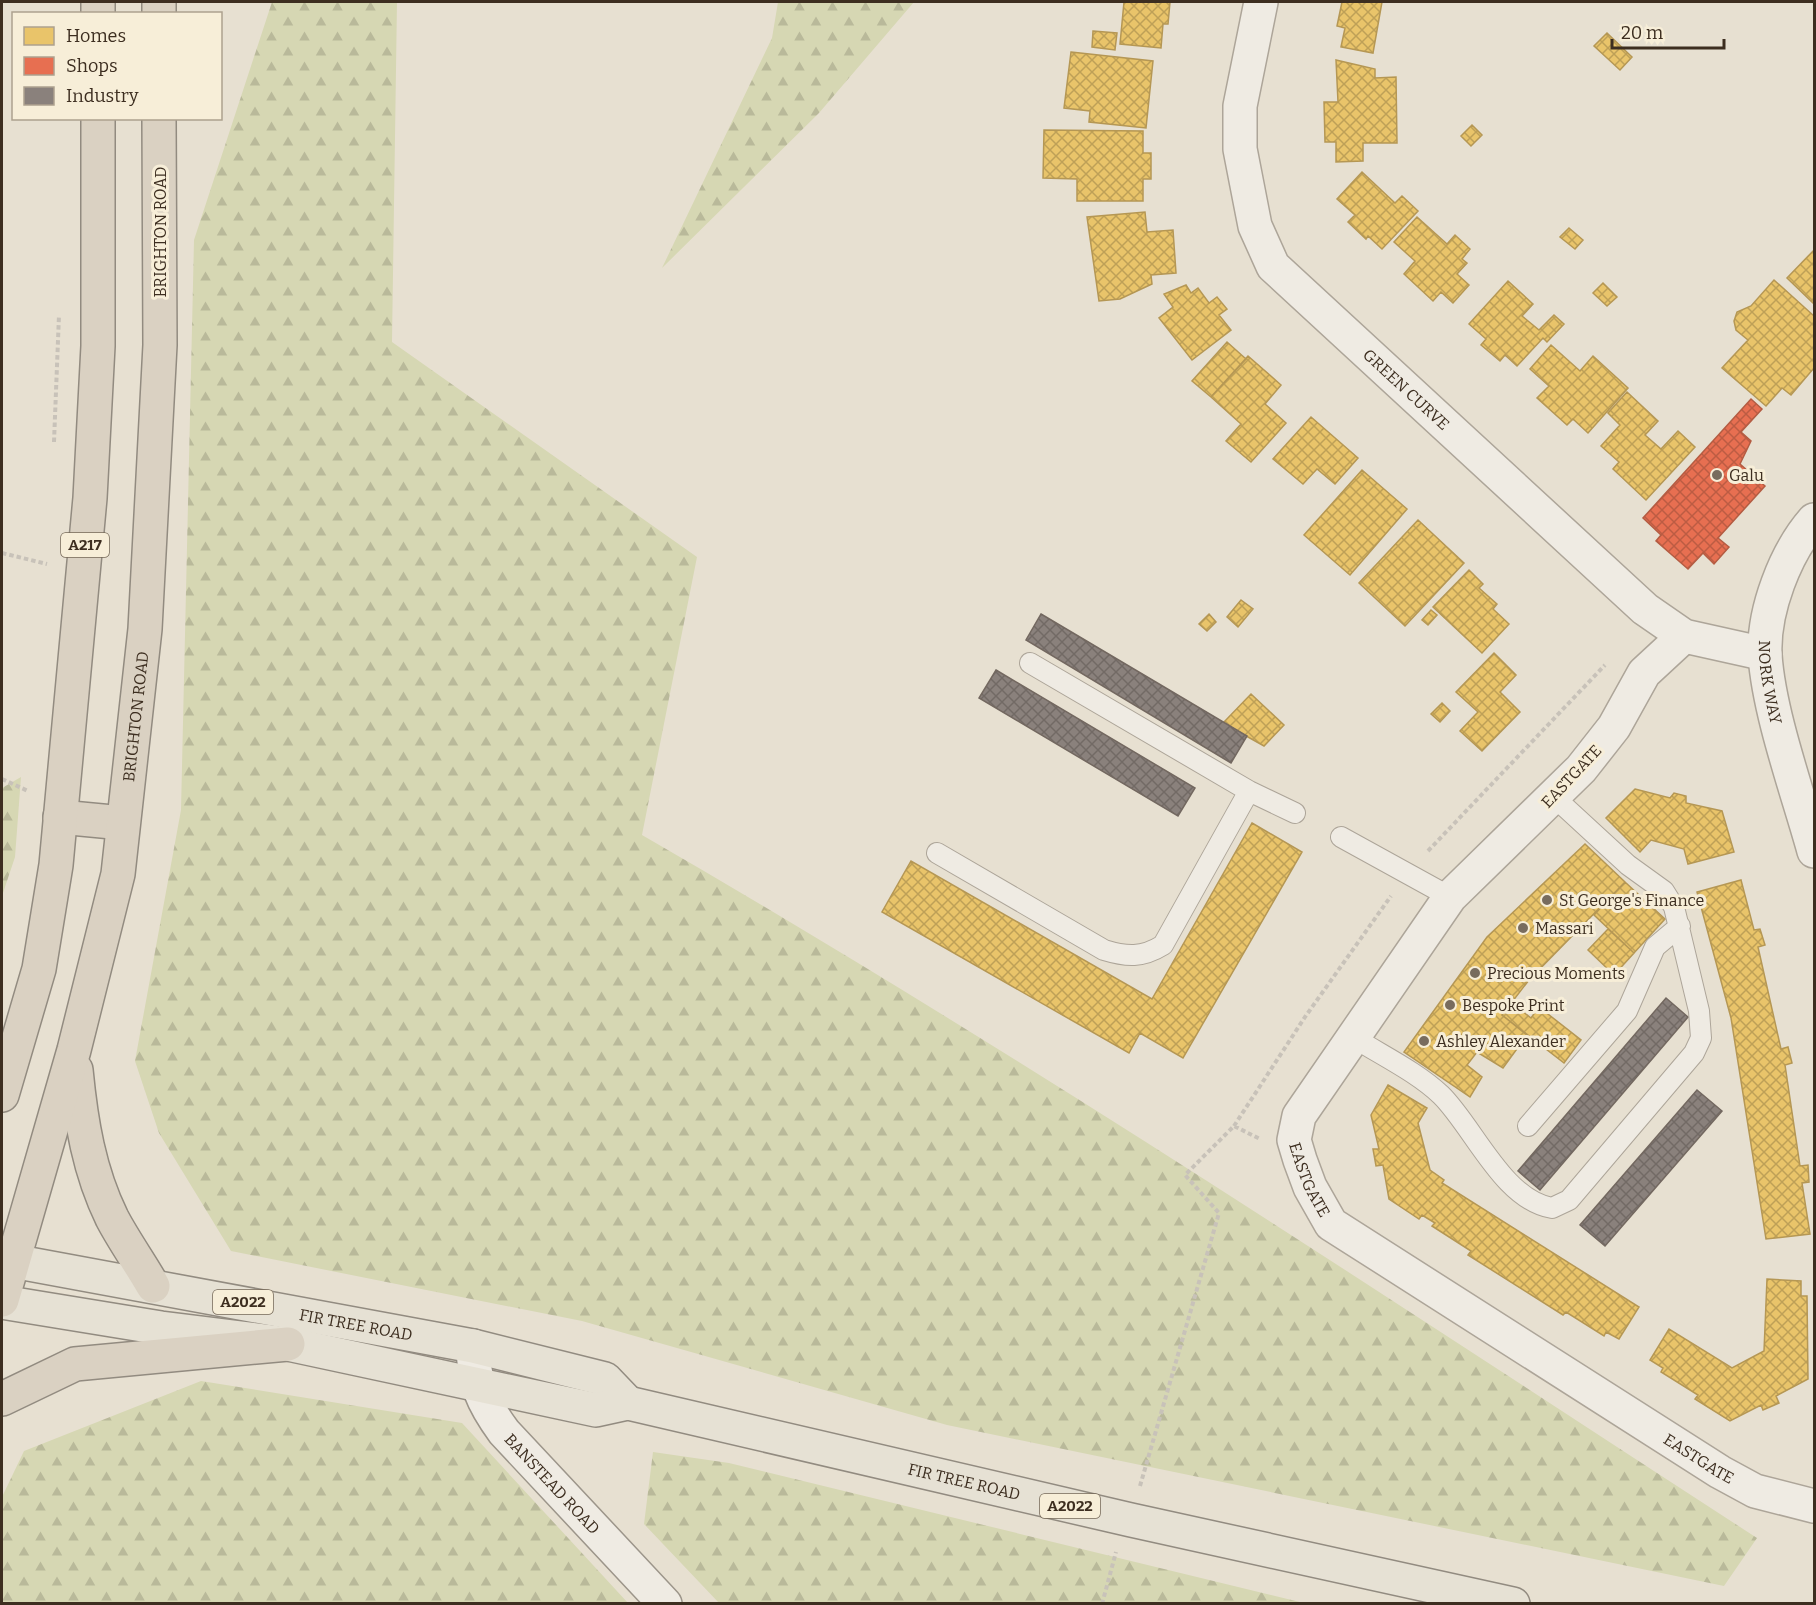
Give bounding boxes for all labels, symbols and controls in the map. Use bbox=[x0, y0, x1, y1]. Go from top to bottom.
legend bbox=[12, 12, 222, 120]
scale bar bbox=[1612, 12, 1724, 50]
text: 20 m bbox=[1621, 22, 1663, 44]
text: Homes bbox=[66, 25, 126, 47]
text: Shops bbox=[66, 55, 118, 77]
text: Industry bbox=[66, 85, 139, 107]
street label: BRIGHTON ROAD bbox=[151, 166, 170, 298]
street label: GREEN CURVE bbox=[1359, 345, 1453, 434]
place label: Galu bbox=[1729, 466, 1764, 485]
marker: Galu bbox=[1710, 468, 1724, 482]
road number: A217 bbox=[61, 533, 109, 557]
street label: NORK WAY bbox=[1755, 640, 1786, 727]
street label: BRIGHTON ROAD bbox=[119, 650, 152, 783]
street label: EASTGATE bbox=[1537, 741, 1605, 812]
place label: St George's Finance bbox=[1559, 891, 1704, 910]
marker: St George's Finance bbox=[1540, 893, 1554, 907]
place label: Massari bbox=[1535, 919, 1594, 938]
marker: Massari bbox=[1516, 921, 1530, 935]
place label: Precious Moments bbox=[1487, 964, 1625, 983]
marker: Precious Moments bbox=[1468, 966, 1482, 980]
place label: Bespoke Print bbox=[1462, 996, 1565, 1015]
marker: Bespoke Print bbox=[1443, 998, 1457, 1012]
place label: Ashley Alexander bbox=[1436, 1032, 1566, 1051]
marker: Ashley Alexander bbox=[1417, 1034, 1431, 1048]
street label: EASTGATE bbox=[1285, 1140, 1334, 1220]
road number: A2022 bbox=[213, 1290, 273, 1314]
street label: FIR TREE ROAD bbox=[298, 1305, 414, 1345]
street label: BANSTEAD ROAD bbox=[500, 1430, 603, 1538]
street label: EASTGATE bbox=[1660, 1430, 1737, 1488]
street label: FIR TREE ROAD bbox=[906, 1459, 1022, 1504]
road number: A2022 bbox=[1040, 1494, 1100, 1518]

